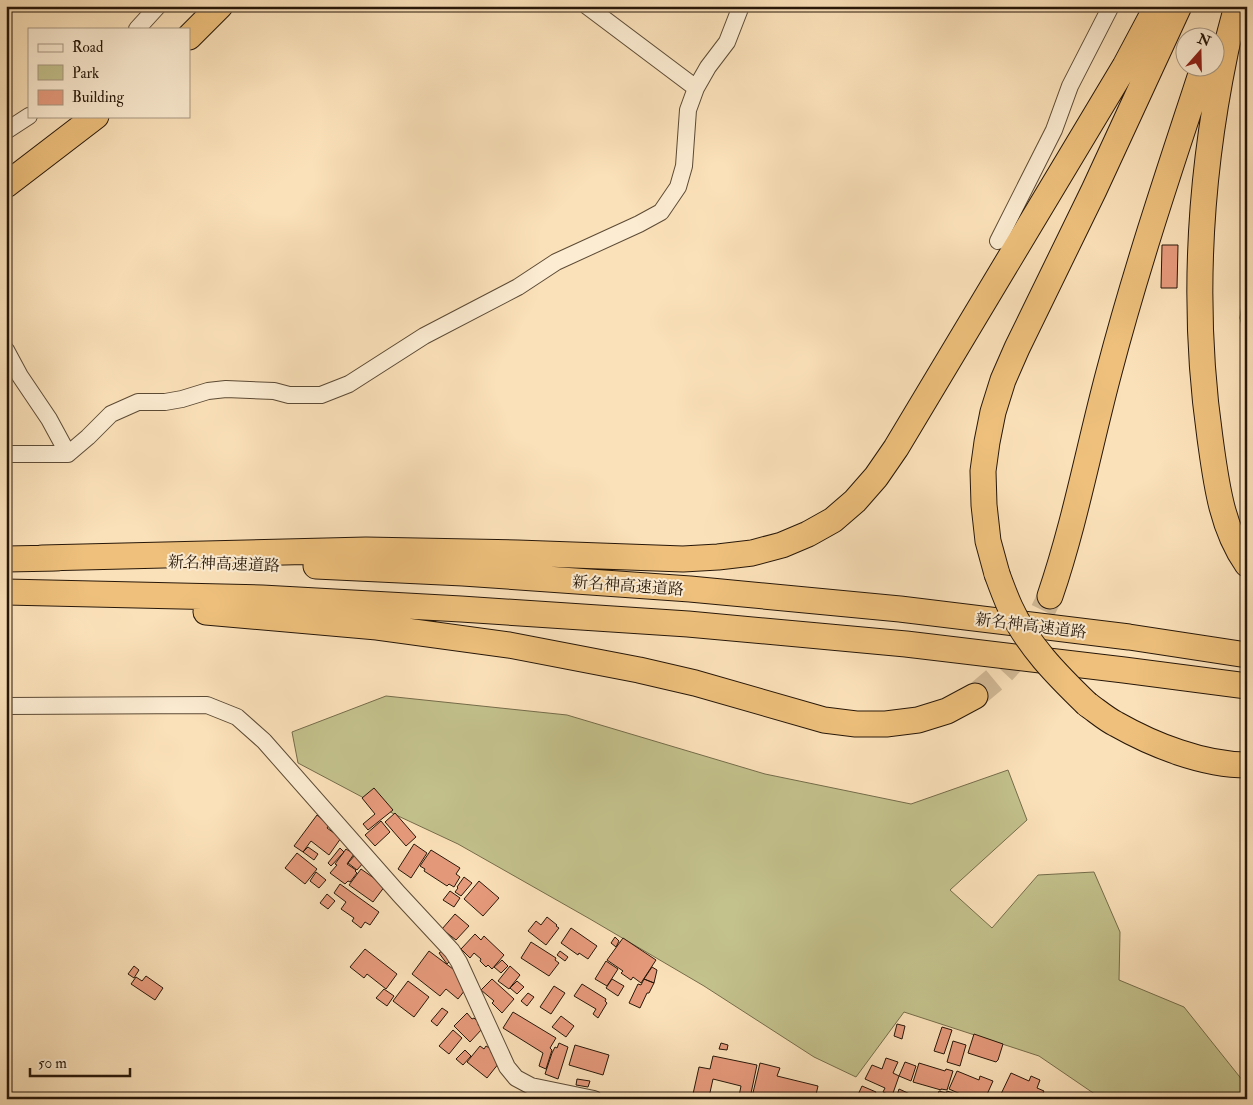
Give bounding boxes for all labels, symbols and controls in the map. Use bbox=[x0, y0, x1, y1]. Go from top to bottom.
legend bbox=[28, 28, 190, 118]
north arrow bbox=[1176, 28, 1226, 78]
text: N bbox=[1195, 30, 1214, 51]
text: Road bbox=[72, 38, 104, 57]
text: Park bbox=[72, 64, 99, 83]
text: Building bbox=[72, 88, 124, 107]
street label: 新名神高速道路 bbox=[168, 552, 280, 576]
street label: 新名神高速道路 bbox=[571, 572, 684, 600]
street label: 新名神高速道路 bbox=[974, 609, 1088, 643]
scale bar bbox=[30, 1045, 130, 1077]
text: 50 m bbox=[38, 1054, 67, 1073]

